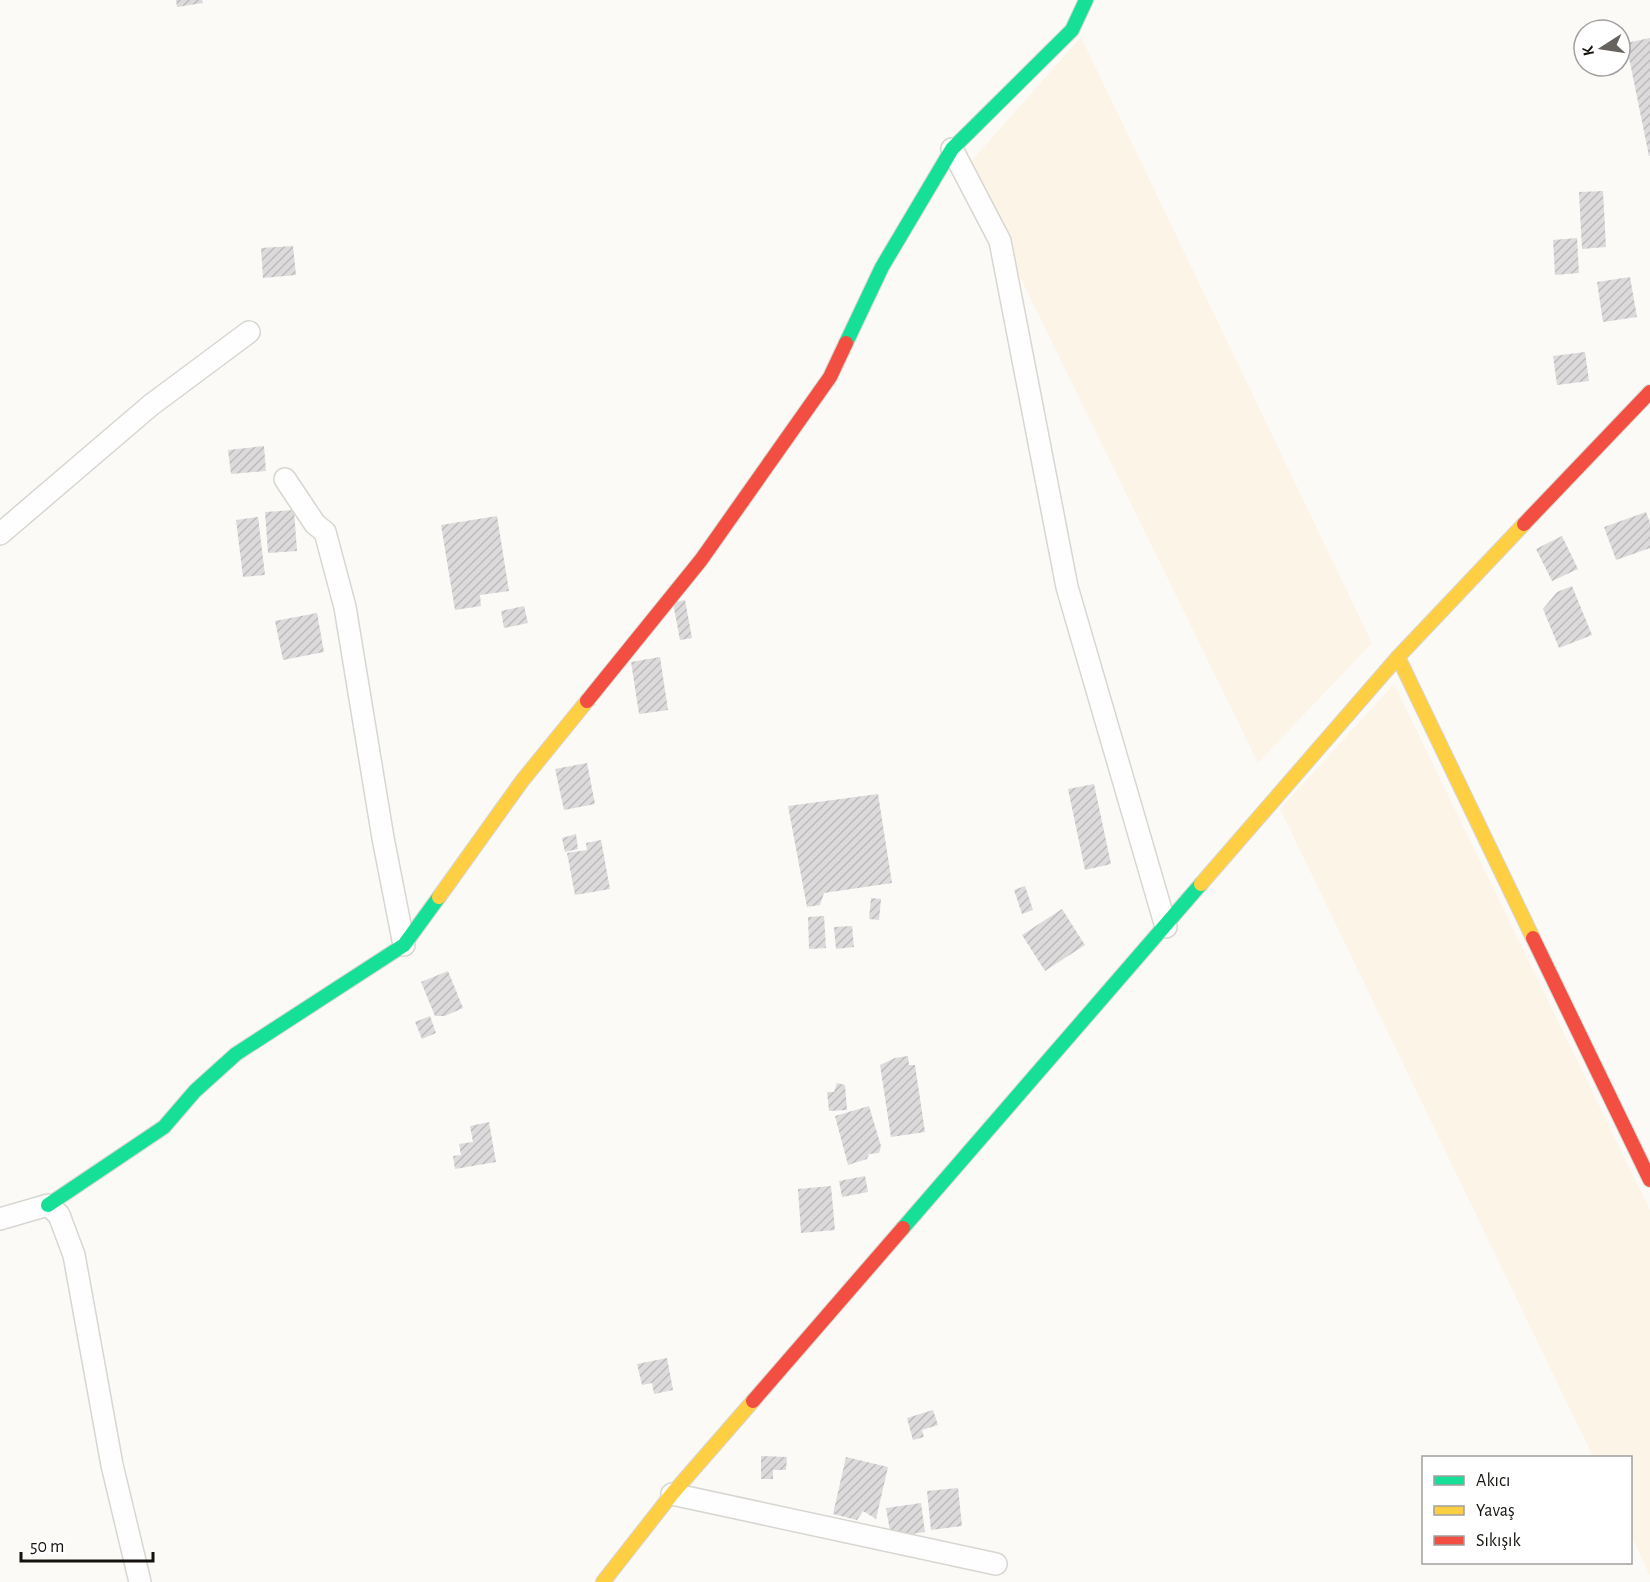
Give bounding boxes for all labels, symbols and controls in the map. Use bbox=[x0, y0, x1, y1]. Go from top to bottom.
north arrow bbox=[1572, 18, 1632, 78]
text: K bbox=[1579, 44, 1597, 57]
legend bbox=[1422, 1456, 1632, 1564]
text: Akıcı bbox=[1476, 1472, 1510, 1490]
text: Yavaş bbox=[1476, 1502, 1515, 1520]
scale bar bbox=[21, 1525, 153, 1563]
text: Sıkışık bbox=[1476, 1532, 1521, 1550]
text: 50 m bbox=[30, 1538, 64, 1556]

